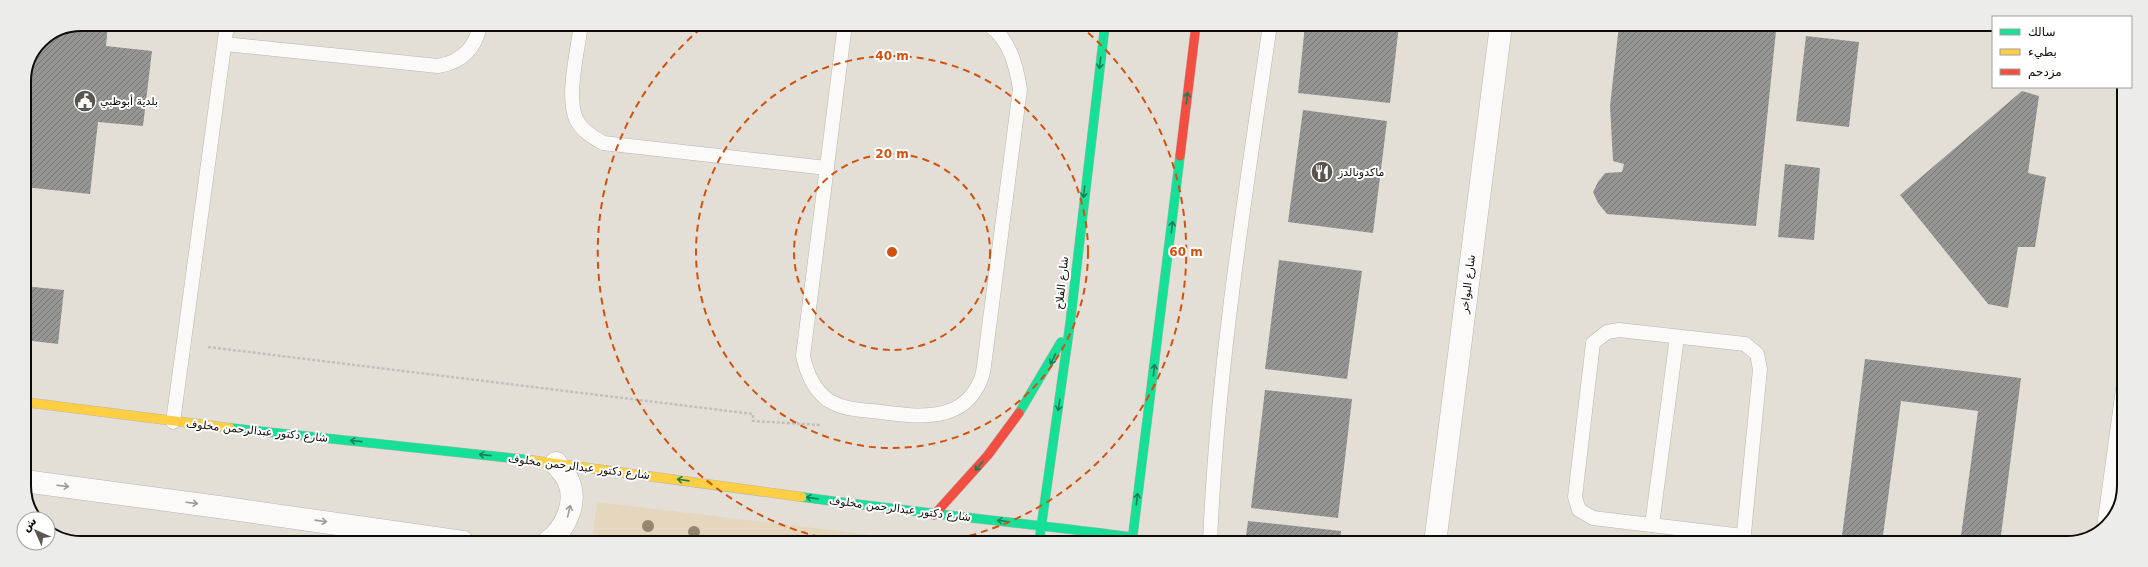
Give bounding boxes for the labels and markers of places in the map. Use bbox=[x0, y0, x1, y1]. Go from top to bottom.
public building icon: بلدية أبوظبي bbox=[72, 88, 98, 114]
place label: بلدية أبوظبي bbox=[100, 94, 158, 108]
restaurant icon: ماكدونالدز bbox=[1309, 159, 1335, 185]
place label: ماكدونالدز bbox=[1337, 166, 1385, 179]
centre of rings bbox=[885, 245, 899, 259]

